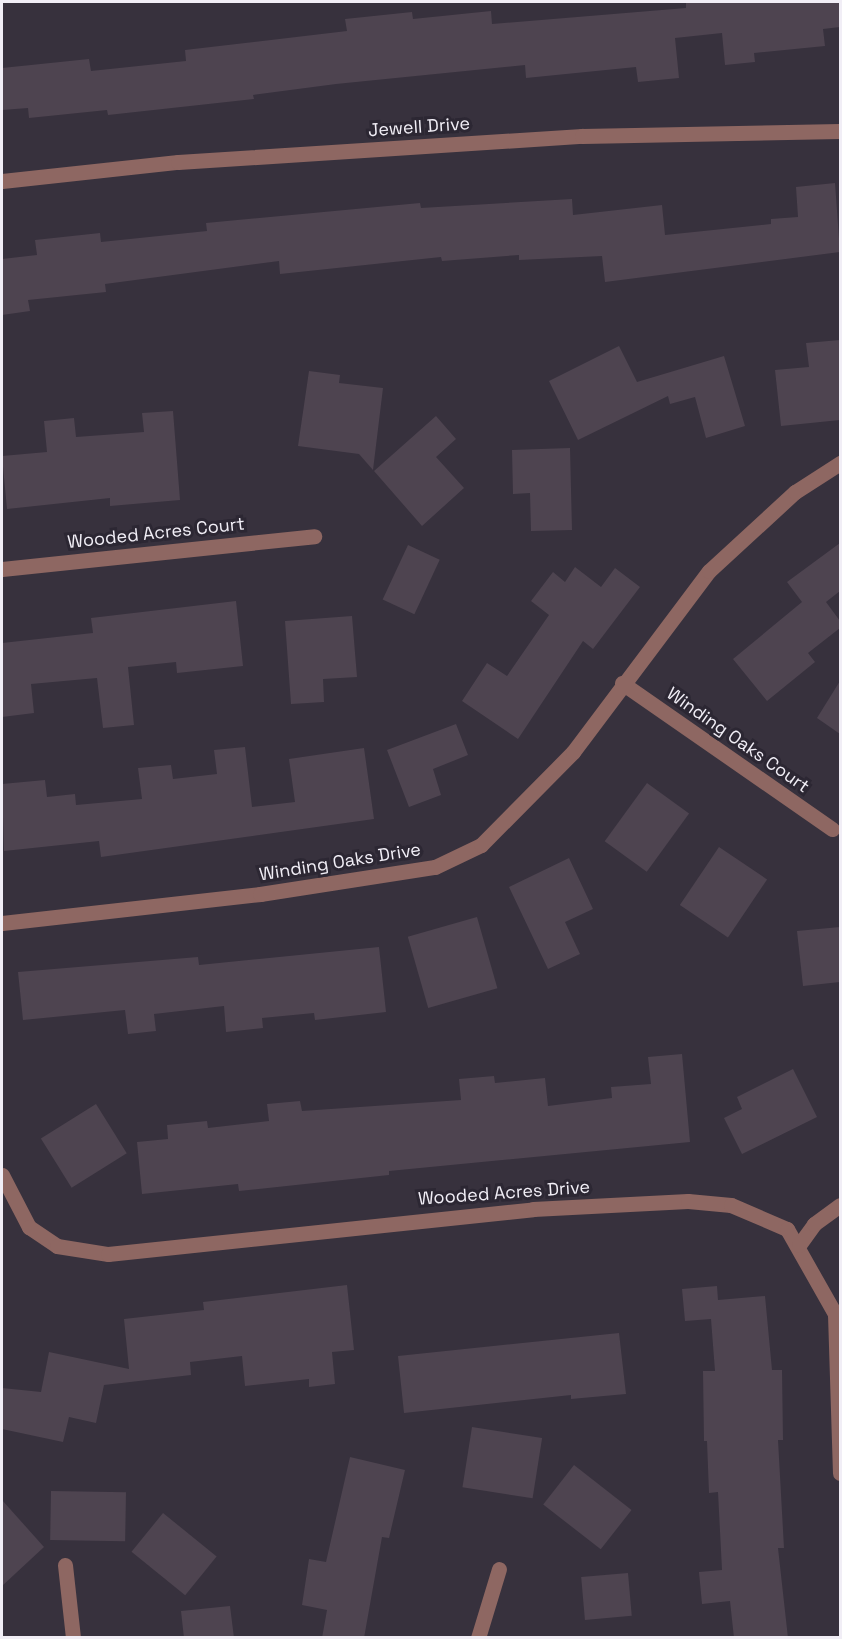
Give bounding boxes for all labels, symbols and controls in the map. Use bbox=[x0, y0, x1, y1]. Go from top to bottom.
street label: Jewell Drive bbox=[367, 113, 471, 141]
street label: Wooded Acres Court bbox=[66, 513, 246, 553]
street label: Winding Oaks Court bbox=[663, 683, 813, 797]
street label: Winding Oaks Drive bbox=[258, 839, 422, 885]
street label: Wooded Acres Drive bbox=[417, 1176, 591, 1210]

